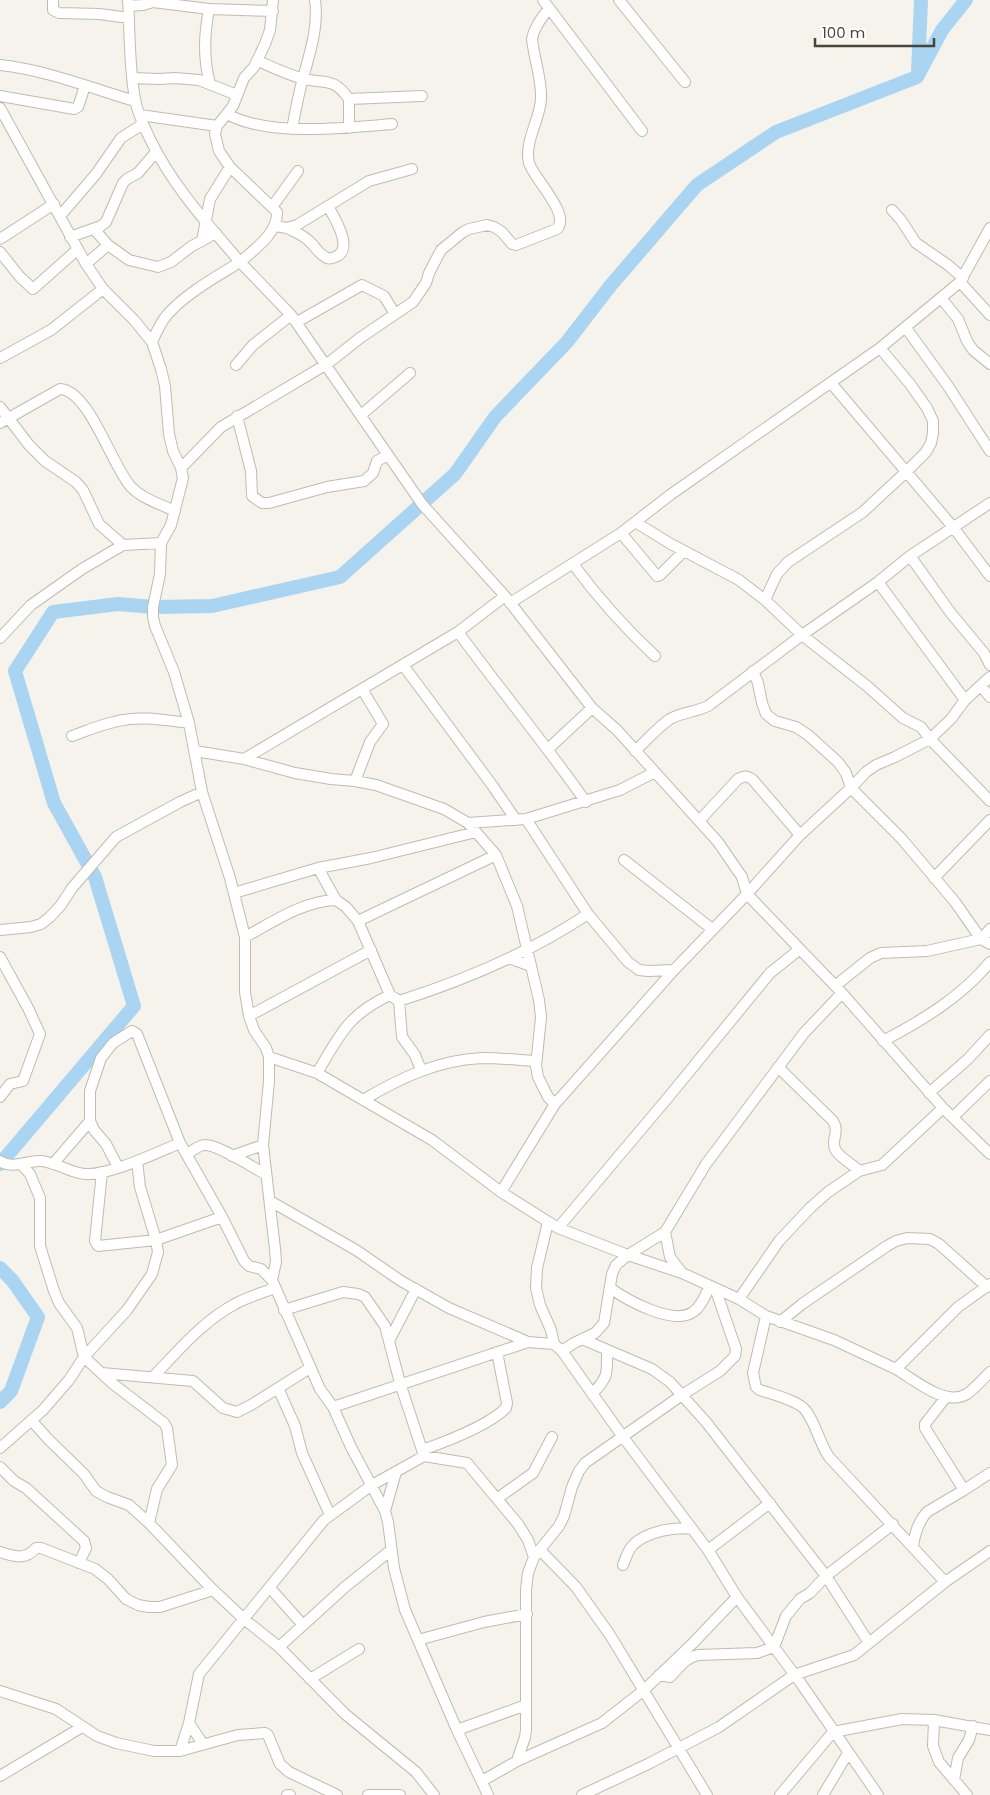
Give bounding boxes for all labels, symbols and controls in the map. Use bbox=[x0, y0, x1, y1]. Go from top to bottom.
scale bar bbox=[815, 15, 934, 47]
text: 100 m bbox=[822, 22, 865, 43]

